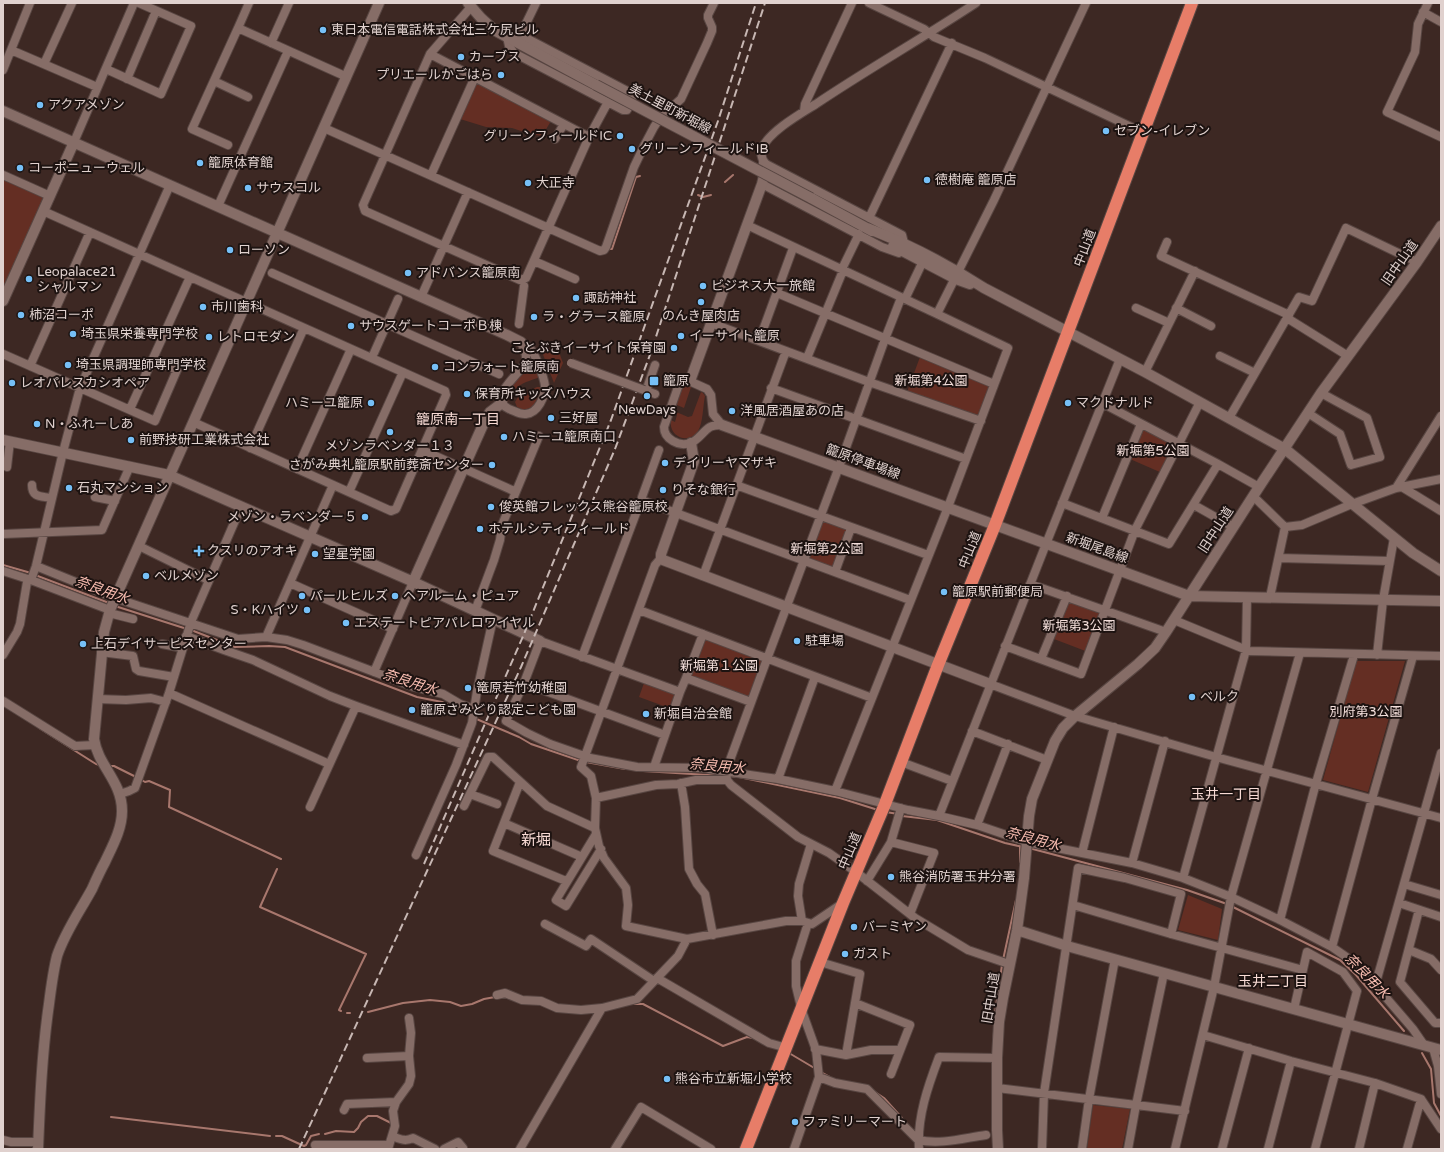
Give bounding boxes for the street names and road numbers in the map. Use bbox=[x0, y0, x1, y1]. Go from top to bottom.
street label: 美土里町新堀線 bbox=[626, 81, 714, 137]
street label: 中山道 bbox=[1071, 227, 1099, 269]
street label: 旧中山道 bbox=[1379, 237, 1421, 289]
street label: 籠原停車場線 bbox=[824, 441, 902, 483]
street label: 旧中山道 bbox=[1195, 504, 1237, 556]
street label: 中山道 bbox=[955, 529, 985, 571]
street label: 新堀尾島線 bbox=[1064, 529, 1130, 567]
street label: 中山道 bbox=[835, 830, 865, 872]
street label: 旧中山道 bbox=[979, 971, 1003, 1025]

